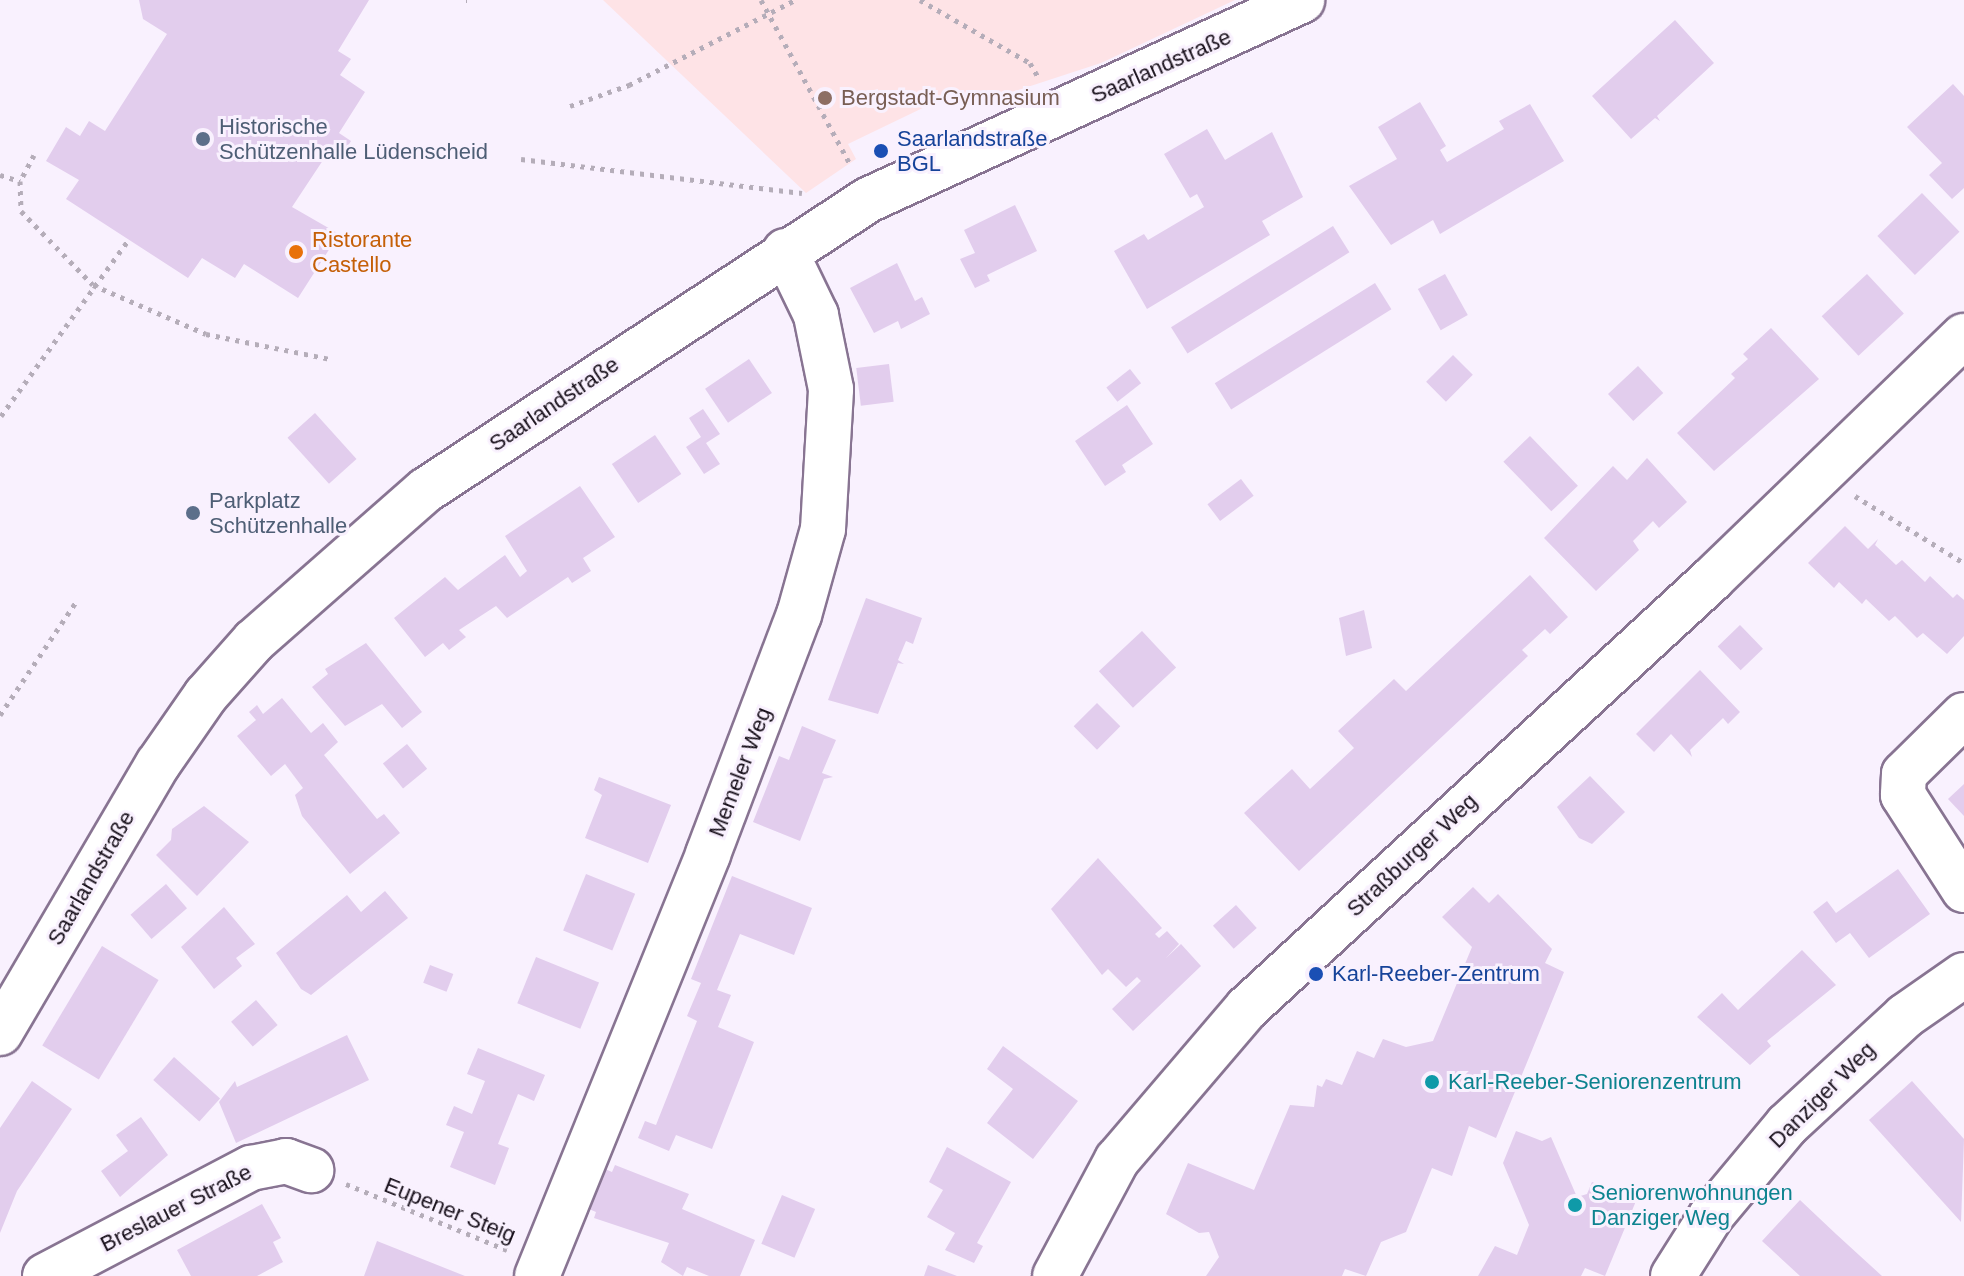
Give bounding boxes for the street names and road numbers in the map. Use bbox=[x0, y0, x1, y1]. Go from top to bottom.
street label: Saarlandstraße bbox=[1087, 23, 1235, 109]
street label: Saarlandstraße bbox=[484, 351, 624, 457]
street label: Memeler Weg bbox=[703, 704, 777, 840]
street label: Straßburger Weg bbox=[1341, 788, 1483, 922]
street label: Saarlandstraße bbox=[42, 806, 140, 950]
street label: Danziger Weg bbox=[1764, 1037, 1880, 1153]
street label: Breslauer Straße bbox=[96, 1158, 256, 1258]
street label: Eupener Steig bbox=[380, 1172, 520, 1248]

